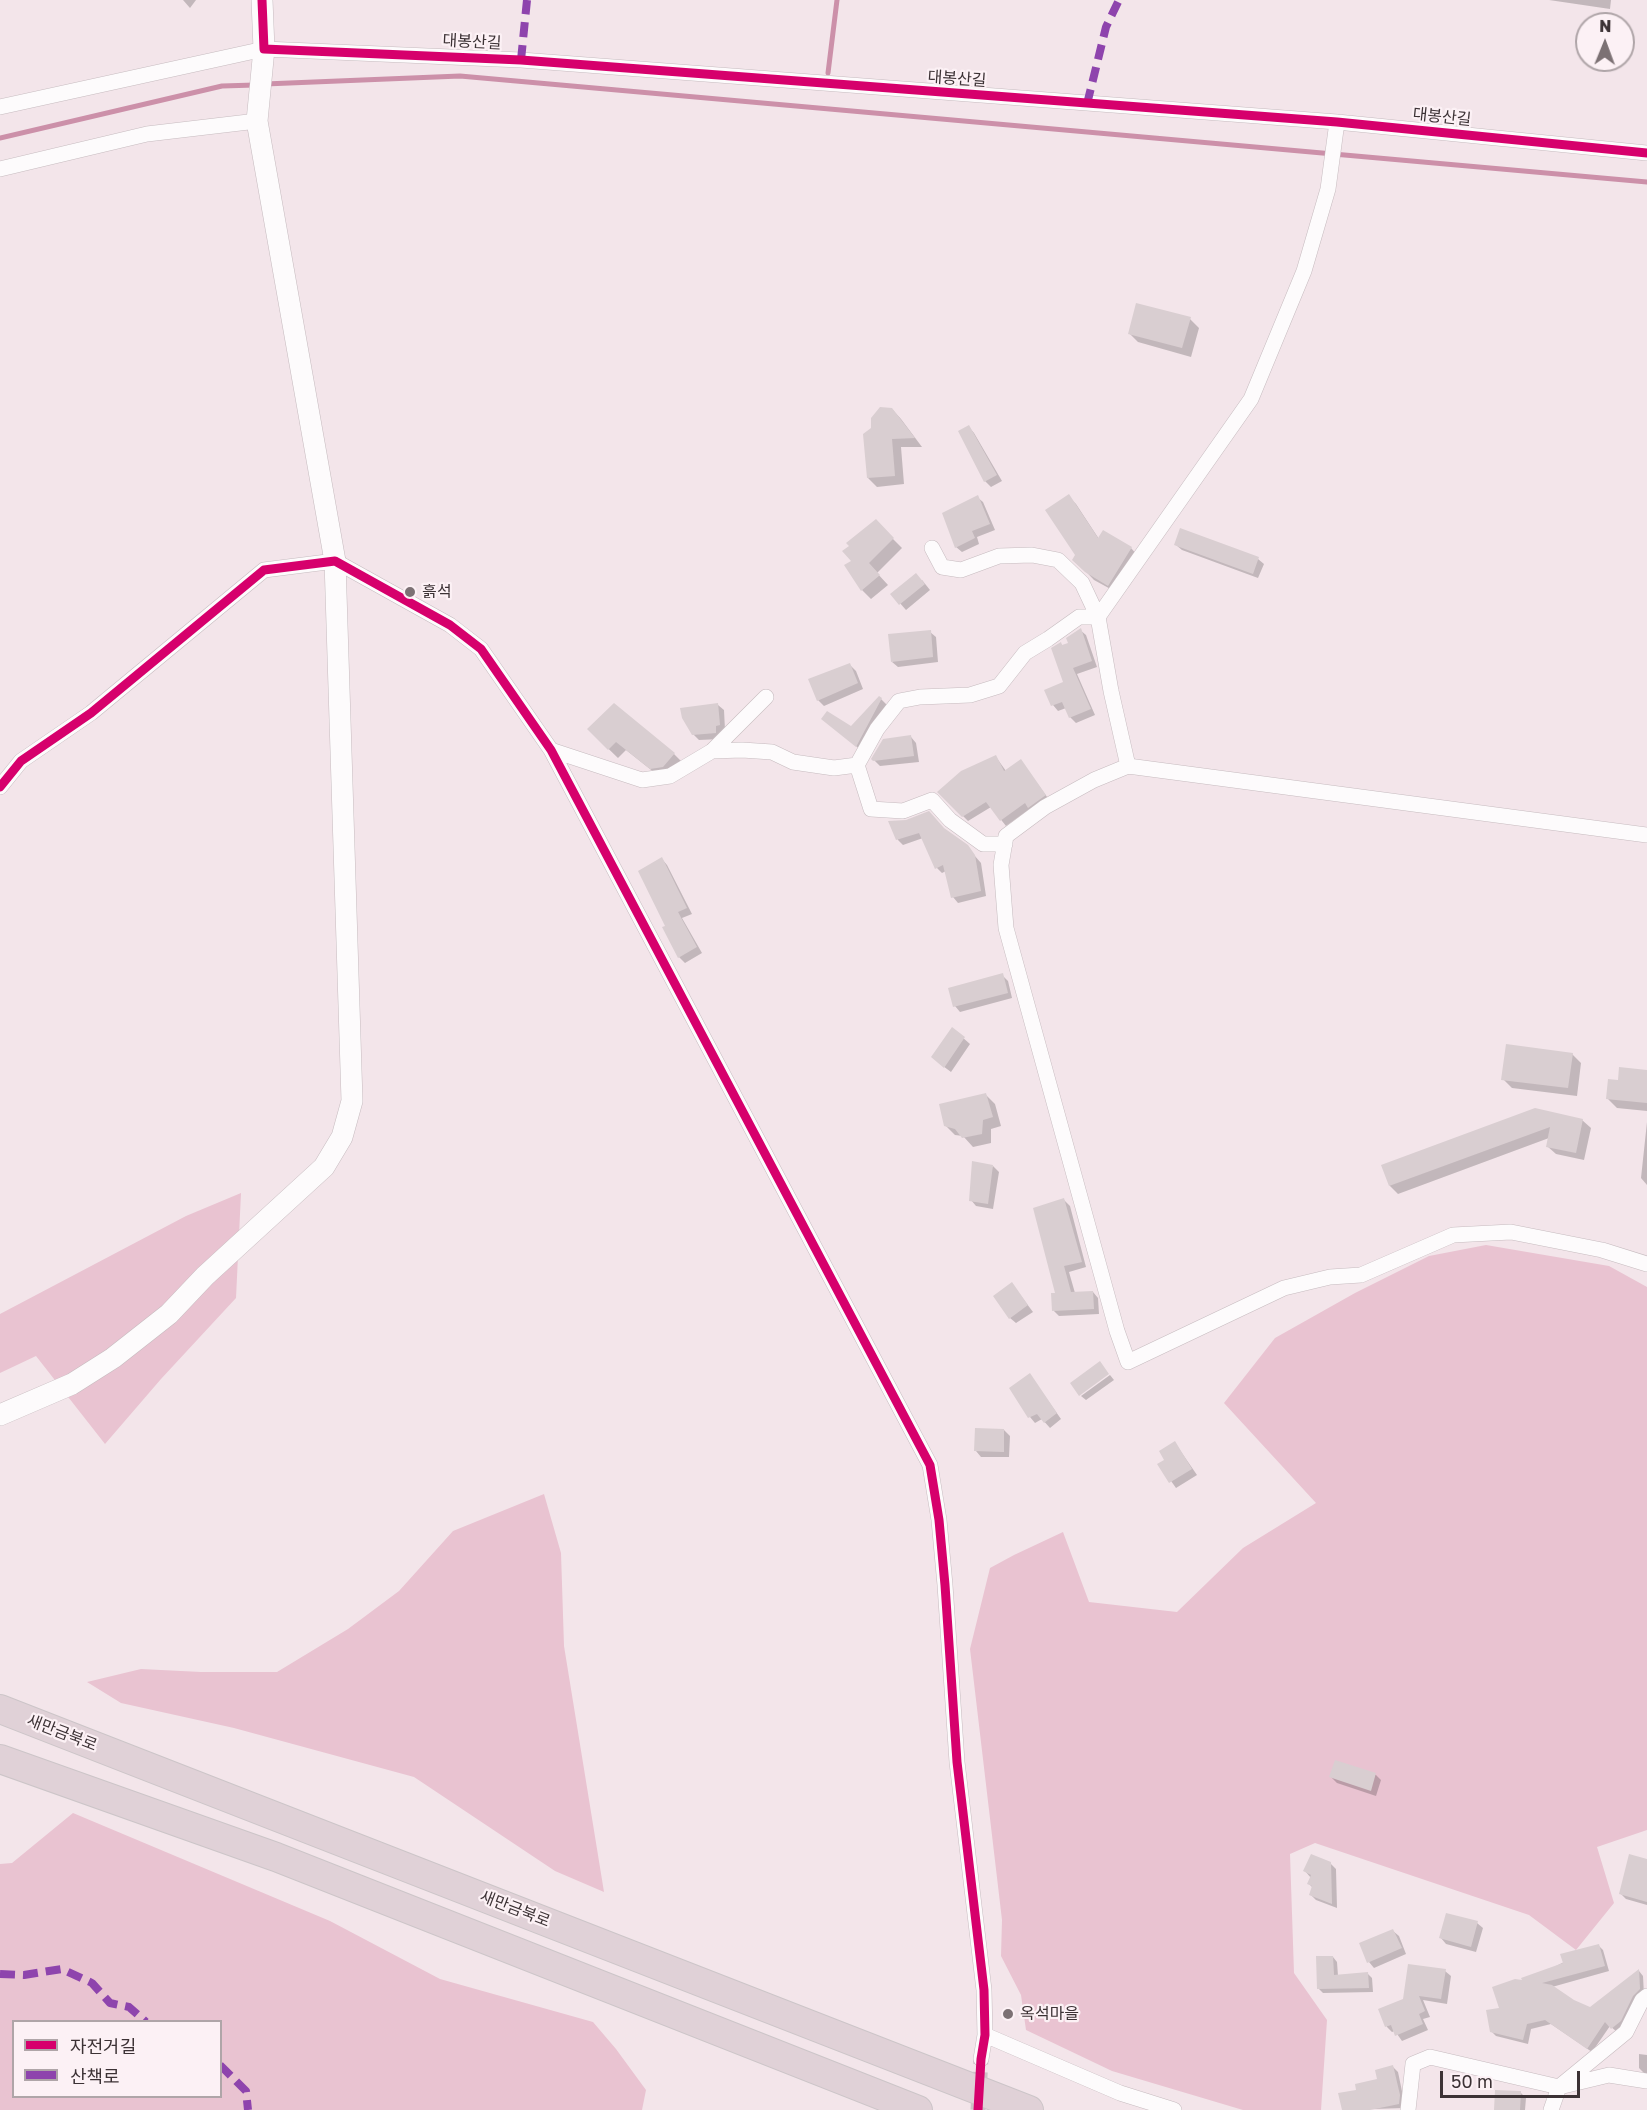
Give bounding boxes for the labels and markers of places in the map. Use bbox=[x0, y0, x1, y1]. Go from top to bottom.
place label: 흙석 bbox=[422, 582, 451, 602]
marker: 흙석 bbox=[403, 585, 417, 599]
place label: 옥석마을 bbox=[1020, 2004, 1079, 2024]
marker: 옥석마을 bbox=[1001, 2007, 1015, 2021]

